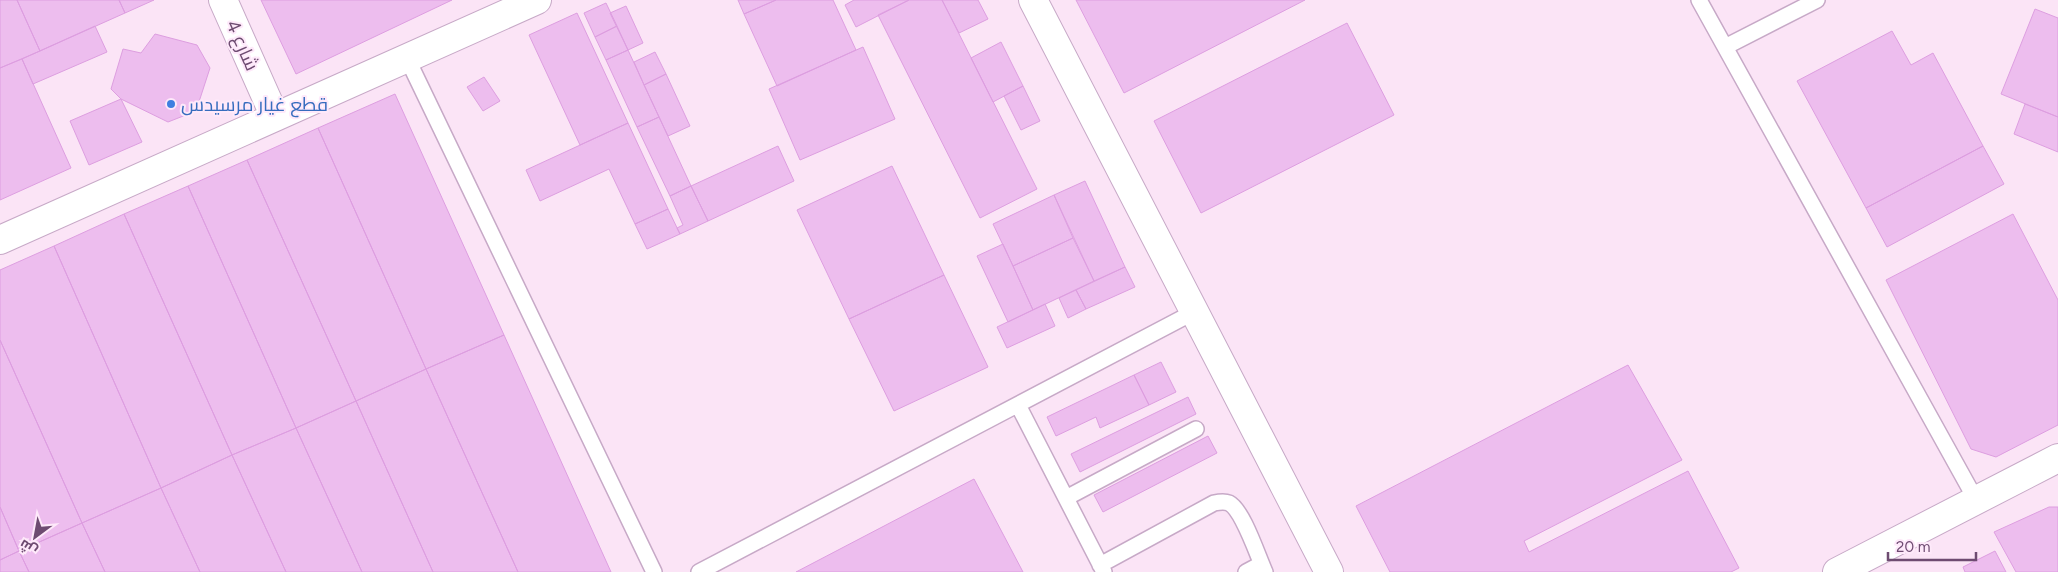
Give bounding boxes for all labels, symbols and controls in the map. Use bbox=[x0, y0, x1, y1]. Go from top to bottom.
street label: شارع 4 bbox=[219, 16, 264, 75]
place label: قطع غيار مرسيدس bbox=[181, 93, 328, 118]
marker: قطع غيار مرسيدس bbox=[165, 98, 177, 110]
north arrow bbox=[10, 512, 60, 562]
scale bar bbox=[1888, 530, 1976, 562]
text: ش bbox=[16, 536, 40, 560]
text: 20 m bbox=[1896, 538, 1930, 556]

